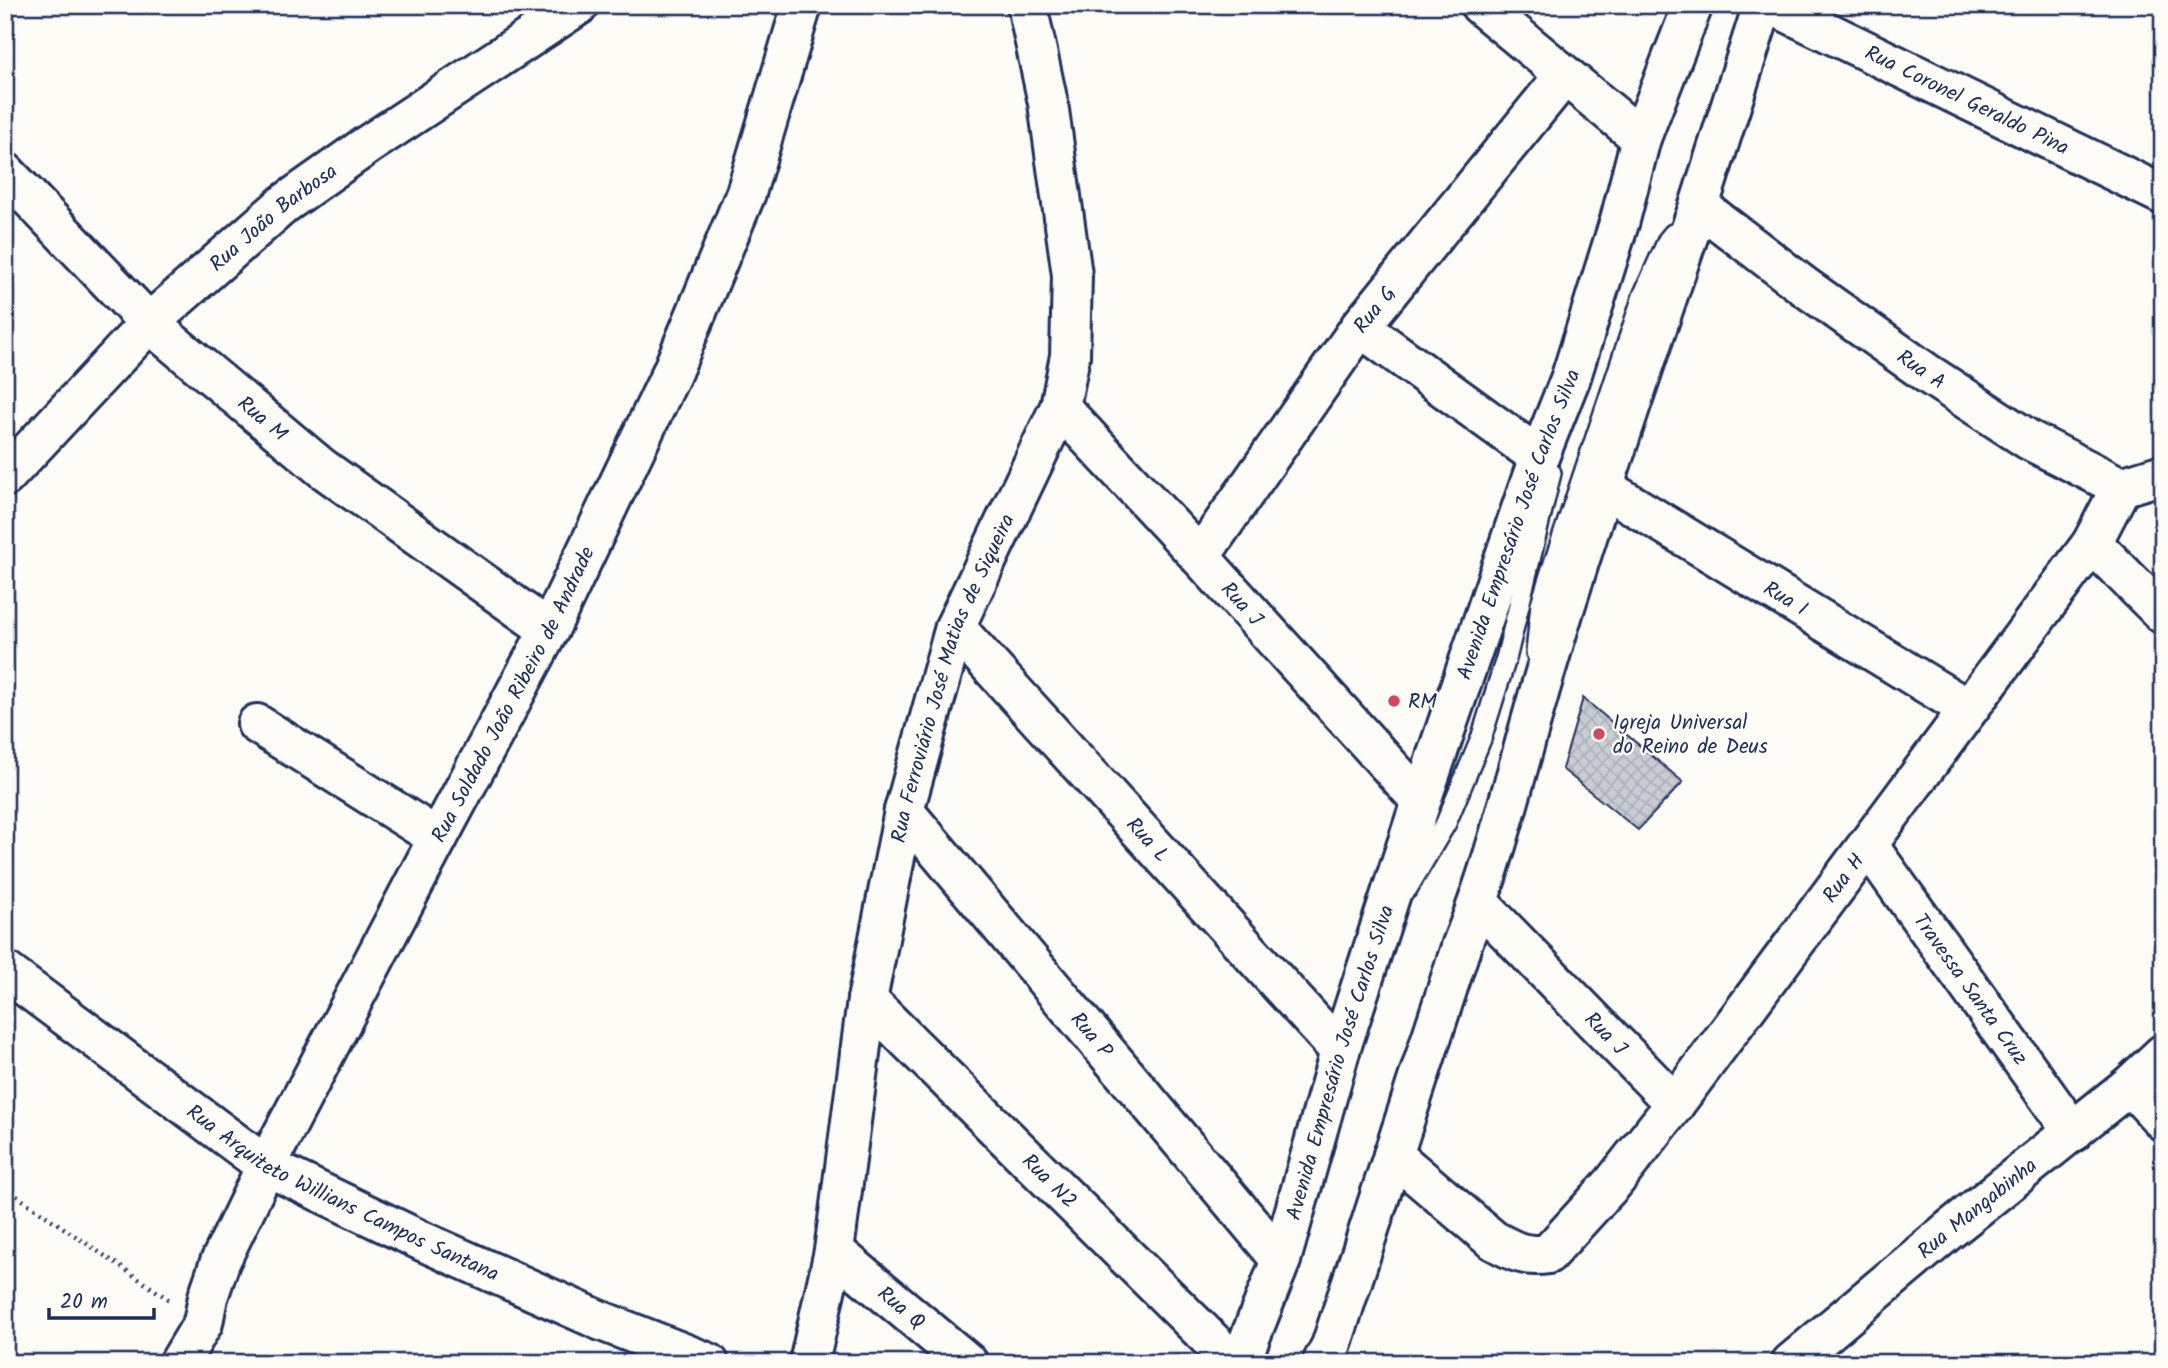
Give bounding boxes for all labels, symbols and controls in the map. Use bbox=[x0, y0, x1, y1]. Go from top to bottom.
street label: Rua Coronel Geraldo Pina bbox=[1859, 37, 2074, 165]
street label: Rua João Barbosa bbox=[202, 156, 345, 281]
street label: Rua G bbox=[1346, 279, 1405, 341]
street label: Rua A bbox=[1889, 342, 1952, 399]
street label: Avenida Empresário José Carlos Silva bbox=[1449, 366, 1590, 685]
street label: Rua M bbox=[229, 388, 295, 451]
street label: Rua Ferroviário José Matias de Siqueira bbox=[883, 509, 1025, 846]
street label: Rua Soldado João Ribeiro de Andrade bbox=[423, 541, 605, 849]
street label: Rua I bbox=[1756, 573, 1814, 626]
street label: Rua J bbox=[1212, 575, 1271, 635]
place label: RM bbox=[1408, 686, 1437, 719]
marker: RM bbox=[1386, 693, 1402, 709]
place label: Igreja Universal do Reino de Deus bbox=[1613, 707, 1768, 764]
marker: Igreja Universal do Reino de Deus bbox=[1591, 726, 1607, 742]
street label: Rua L bbox=[1117, 810, 1177, 871]
street label: Rua H bbox=[1815, 847, 1874, 910]
street label: Avenida Empresário José Carlos Silva bbox=[1278, 901, 1404, 1224]
street label: Travessa Santa Cruz bbox=[1904, 907, 2035, 1073]
street label: Rua P bbox=[1061, 1005, 1120, 1067]
street label: Rua J bbox=[1576, 1005, 1635, 1065]
street label: Rua Arquiteto Willians Campos Santana bbox=[179, 1097, 504, 1291]
street label: Rua N2 bbox=[1013, 1146, 1084, 1217]
street label: Rua Mangabinha bbox=[1911, 1150, 2045, 1268]
scale bar bbox=[49, 1277, 154, 1321]
street label: Rua Q bbox=[869, 1279, 932, 1339]
text: 20 m bbox=[60, 1286, 108, 1319]

